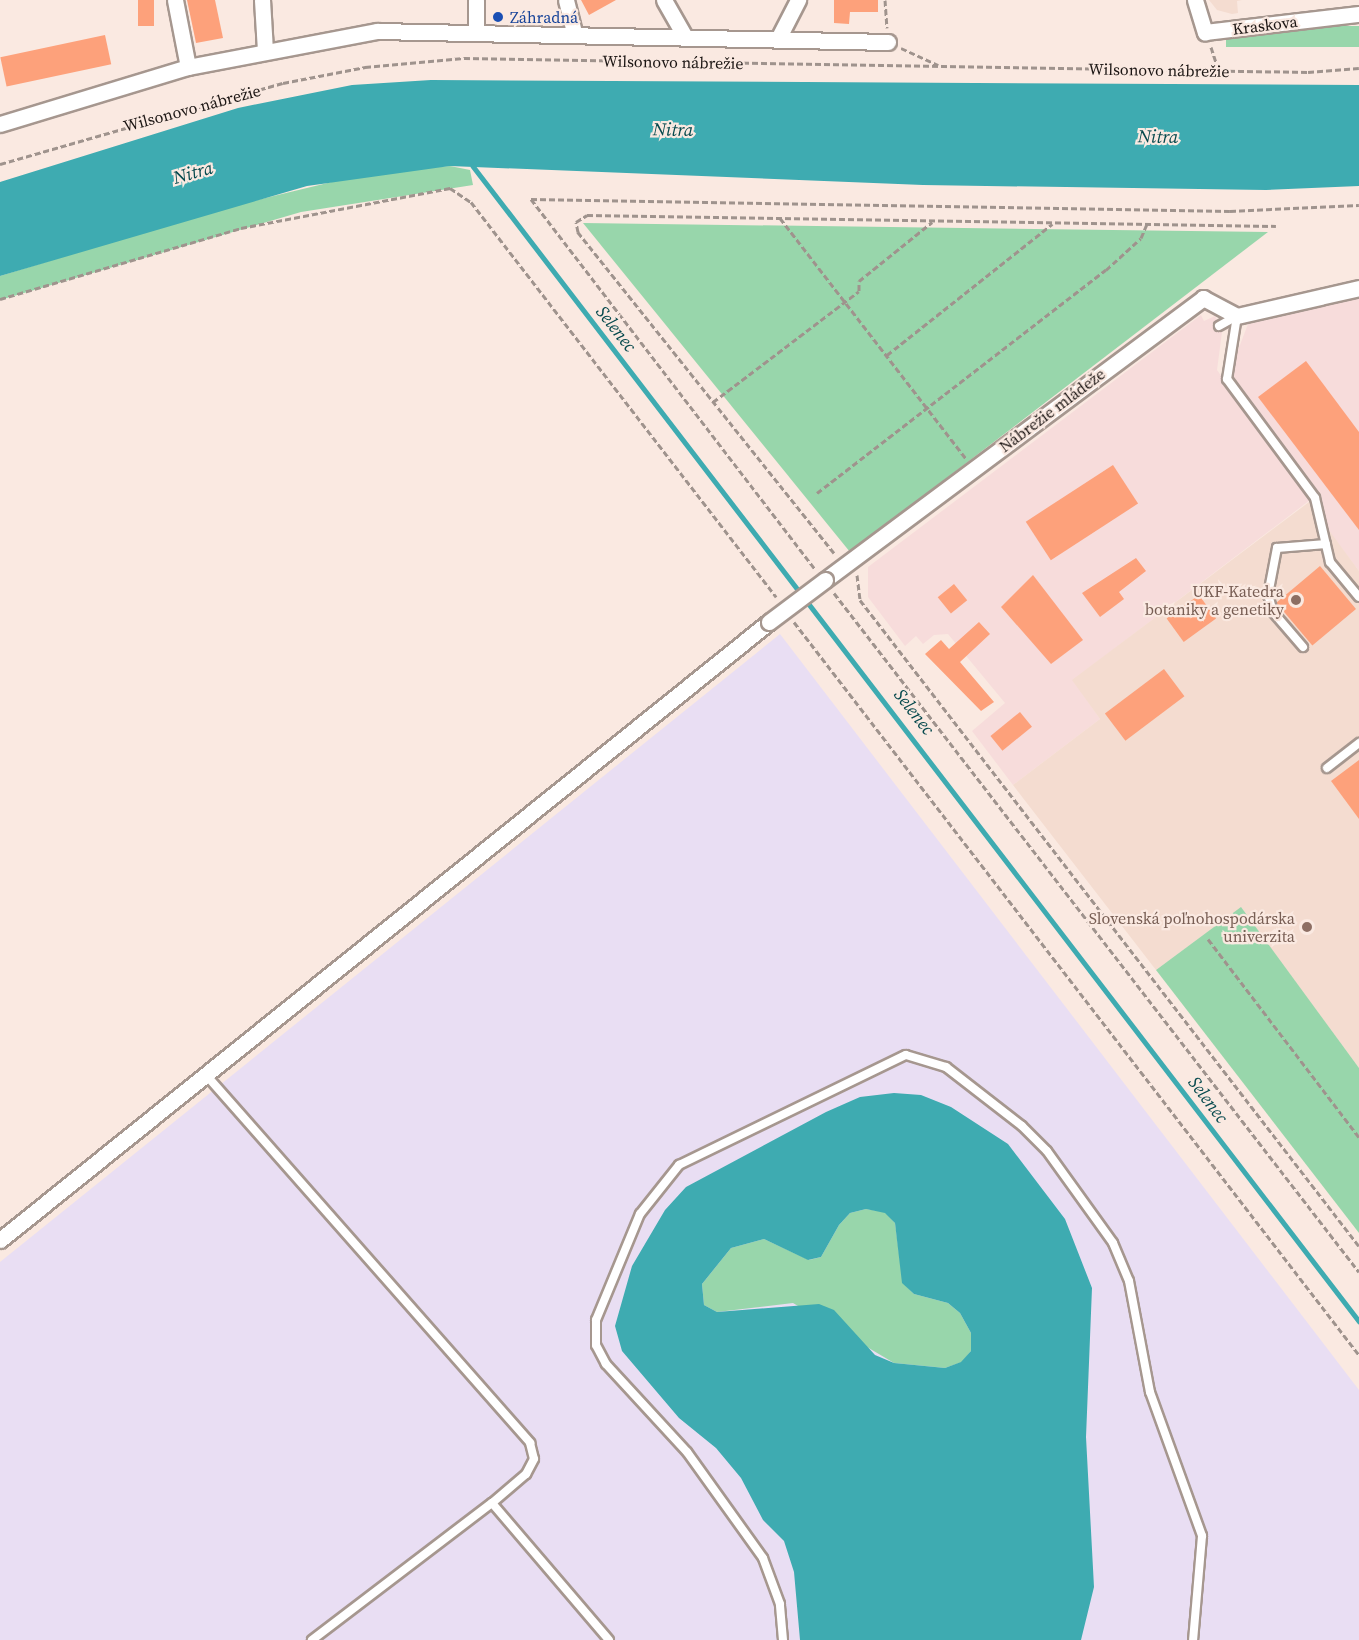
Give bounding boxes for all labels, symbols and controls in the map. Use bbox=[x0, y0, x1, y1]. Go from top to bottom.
place label: Záhradná bbox=[510, 7, 578, 27]
marker: Záhradná bbox=[491, 10, 505, 24]
street label: Kraskova bbox=[1231, 11, 1299, 39]
street label: Wilsonovo nábrežie bbox=[602, 51, 744, 73]
street label: Wilsonovo nábrežie bbox=[1088, 59, 1230, 81]
street label: Wilsonovo nábrežie bbox=[121, 80, 263, 136]
water label: Nitra bbox=[653, 119, 693, 141]
water label: Nitra bbox=[1138, 126, 1178, 148]
water label: Nitra bbox=[171, 157, 215, 189]
water label: Selenec bbox=[591, 302, 641, 356]
street label: Nábrežie mládeže bbox=[995, 364, 1109, 456]
place label: UKF-Katedra botaniky a genetiky bbox=[1145, 581, 1284, 619]
marker: UKF-Katedra botaniky a genetiky bbox=[1289, 593, 1303, 607]
water label: Selenec bbox=[889, 685, 939, 739]
place label: Slovenská poľnohospodárska univerzita bbox=[1089, 908, 1295, 946]
marker: Slovenská poľnohospodárska univerzita bbox=[1300, 920, 1314, 934]
water label: Selenec bbox=[1183, 1072, 1233, 1128]

